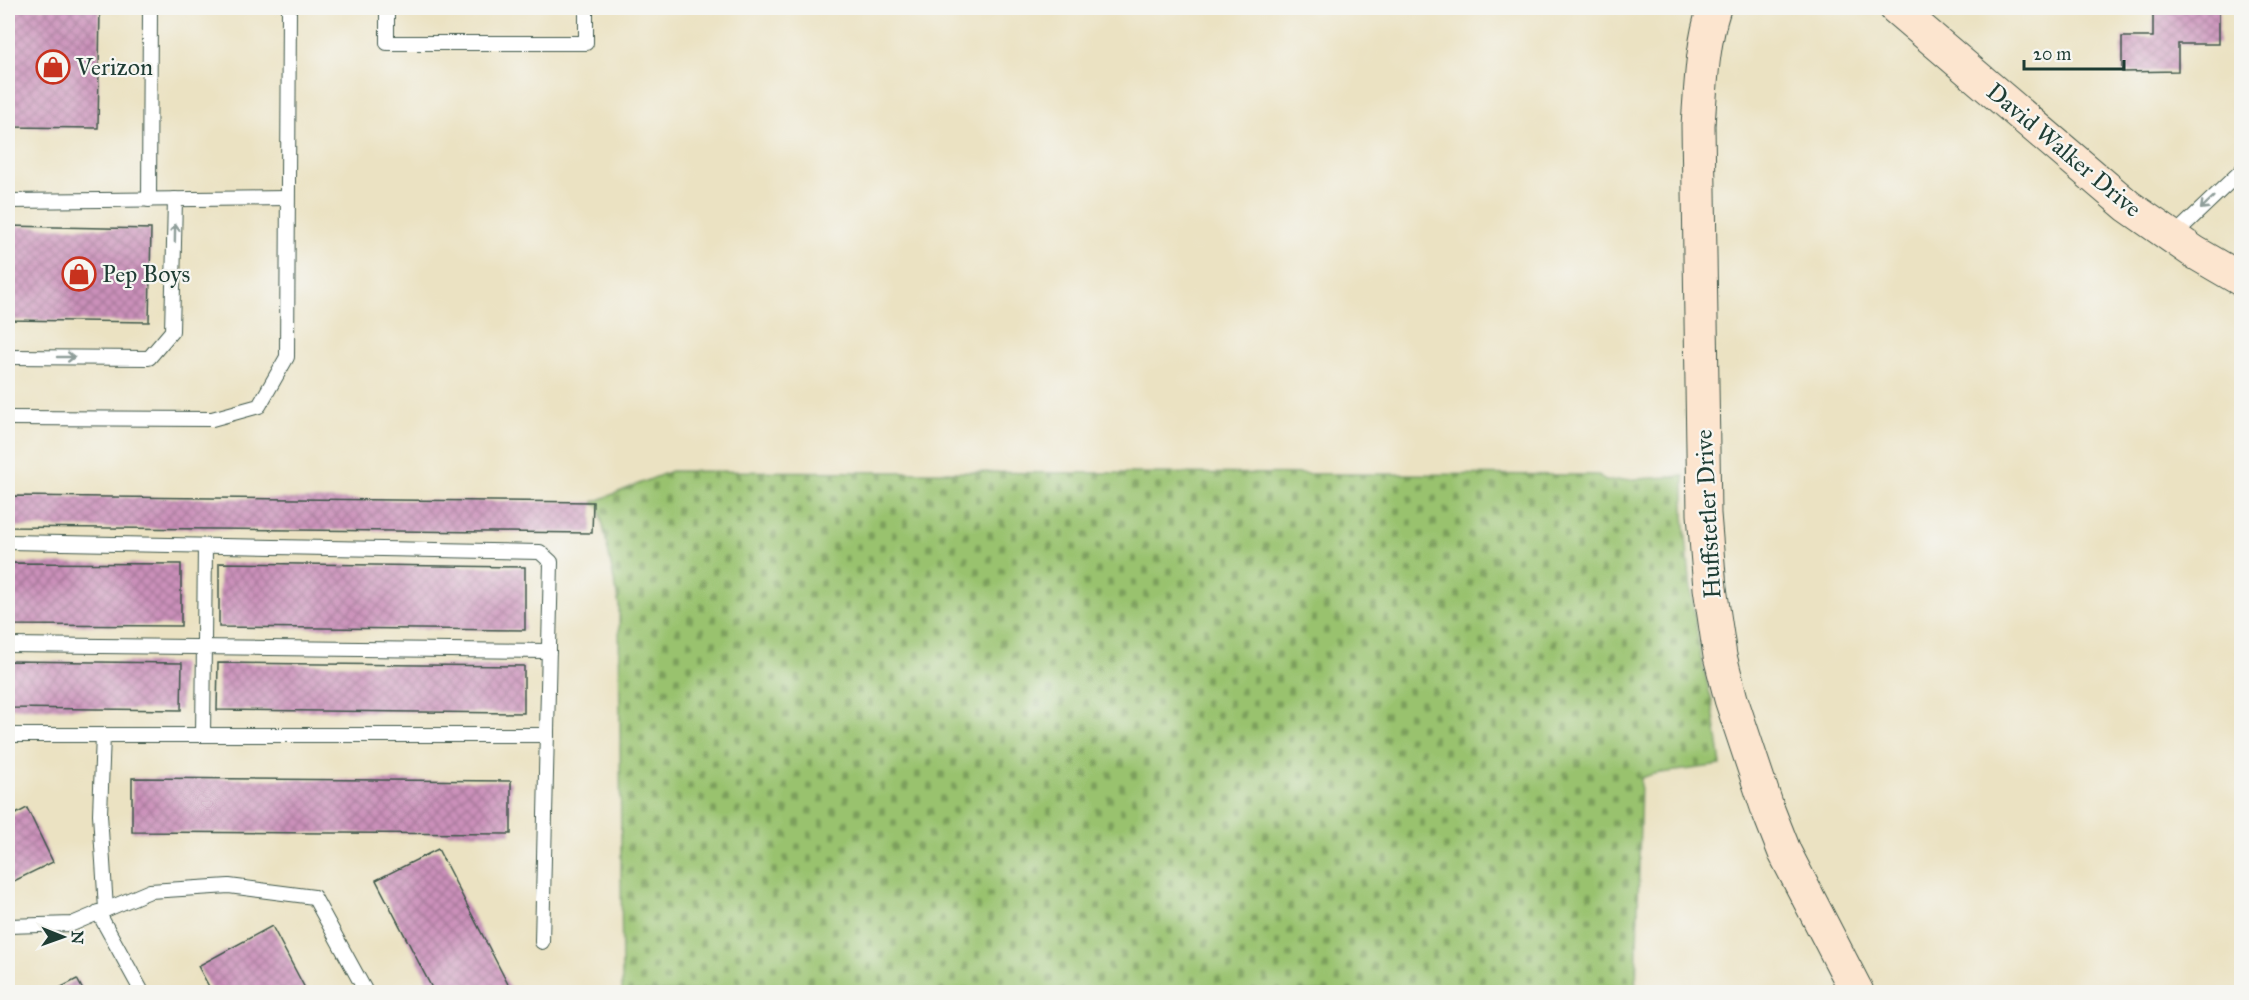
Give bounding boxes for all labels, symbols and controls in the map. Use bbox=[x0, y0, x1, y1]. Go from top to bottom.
scale bar bbox=[2024, 33, 2124, 71]
text: 20 m bbox=[2033, 43, 2071, 65]
shop icon: Verizon bbox=[35, 49, 71, 85]
place label: Verizon bbox=[75, 52, 153, 82]
street label: David Walker Drive bbox=[1980, 76, 2148, 224]
one-way arrow bbox=[2199, 196, 2214, 211]
one-way arrow bbox=[169, 224, 180, 244]
shop icon: Pep Boys bbox=[61, 256, 97, 292]
place label: Pep Boys bbox=[102, 259, 190, 289]
one-way arrow bbox=[55, 351, 75, 363]
street label: Huffstetler Drive bbox=[1689, 429, 1727, 599]
north arrow bbox=[33, 907, 93, 967]
text: N bbox=[68, 930, 87, 945]

